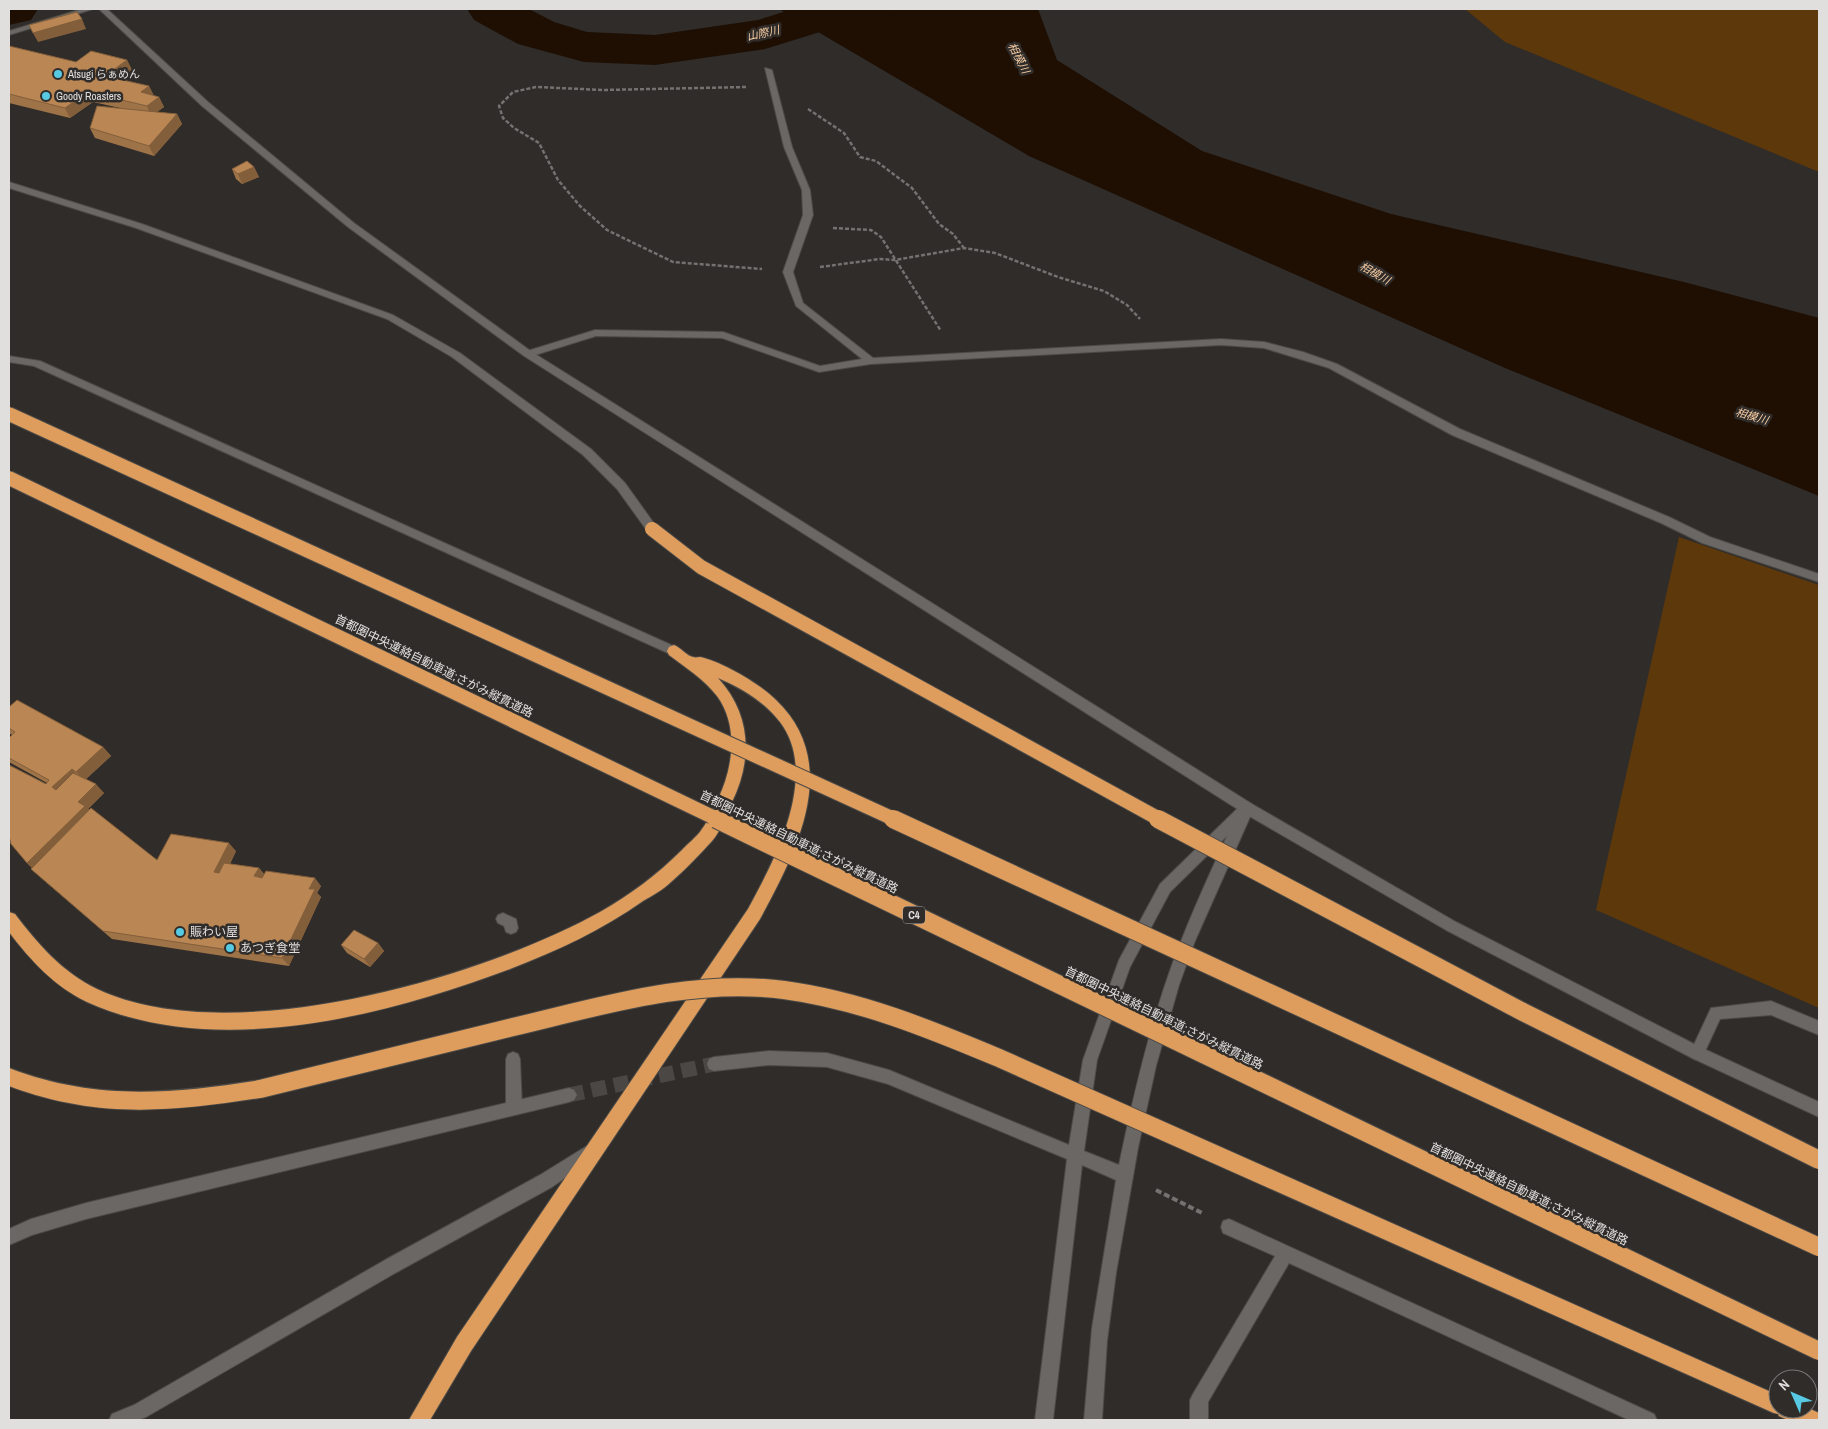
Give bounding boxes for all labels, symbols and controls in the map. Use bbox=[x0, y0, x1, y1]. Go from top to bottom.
water label: 山際川 bbox=[745, 22, 782, 44]
water label: 相模川 bbox=[1005, 40, 1033, 77]
place label: Atsugi らぁめん bbox=[67, 67, 140, 81]
marker: Atsugi らぁめん bbox=[52, 68, 64, 80]
place label: Goody Roasters bbox=[56, 89, 122, 103]
marker: Goody Roasters bbox=[40, 90, 52, 102]
water label: 相模川 bbox=[1357, 259, 1394, 288]
water label: 相模川 bbox=[1734, 405, 1771, 428]
street label: 首都圏中央連絡自動車道;さがみ縦貫道路 bbox=[332, 611, 536, 721]
street label: 首都圏中央連絡自動車道;さがみ縦貫道路 bbox=[697, 787, 901, 897]
road number: C4 bbox=[903, 906, 925, 924]
place label: 賑わい屋 bbox=[190, 924, 238, 940]
marker: 賑わい屋 bbox=[174, 926, 186, 938]
place label: あつぎ食堂 bbox=[240, 940, 300, 956]
marker: あつぎ食堂 bbox=[224, 942, 236, 954]
street label: 首都圏中央連絡自動車道;さがみ縦貫道路 bbox=[1062, 963, 1266, 1073]
street label: 首都圏中央連絡自動車道;さがみ縦貫道路 bbox=[1427, 1139, 1631, 1249]
north arrow bbox=[1768, 1369, 1818, 1419]
text: N bbox=[1775, 1376, 1793, 1394]

